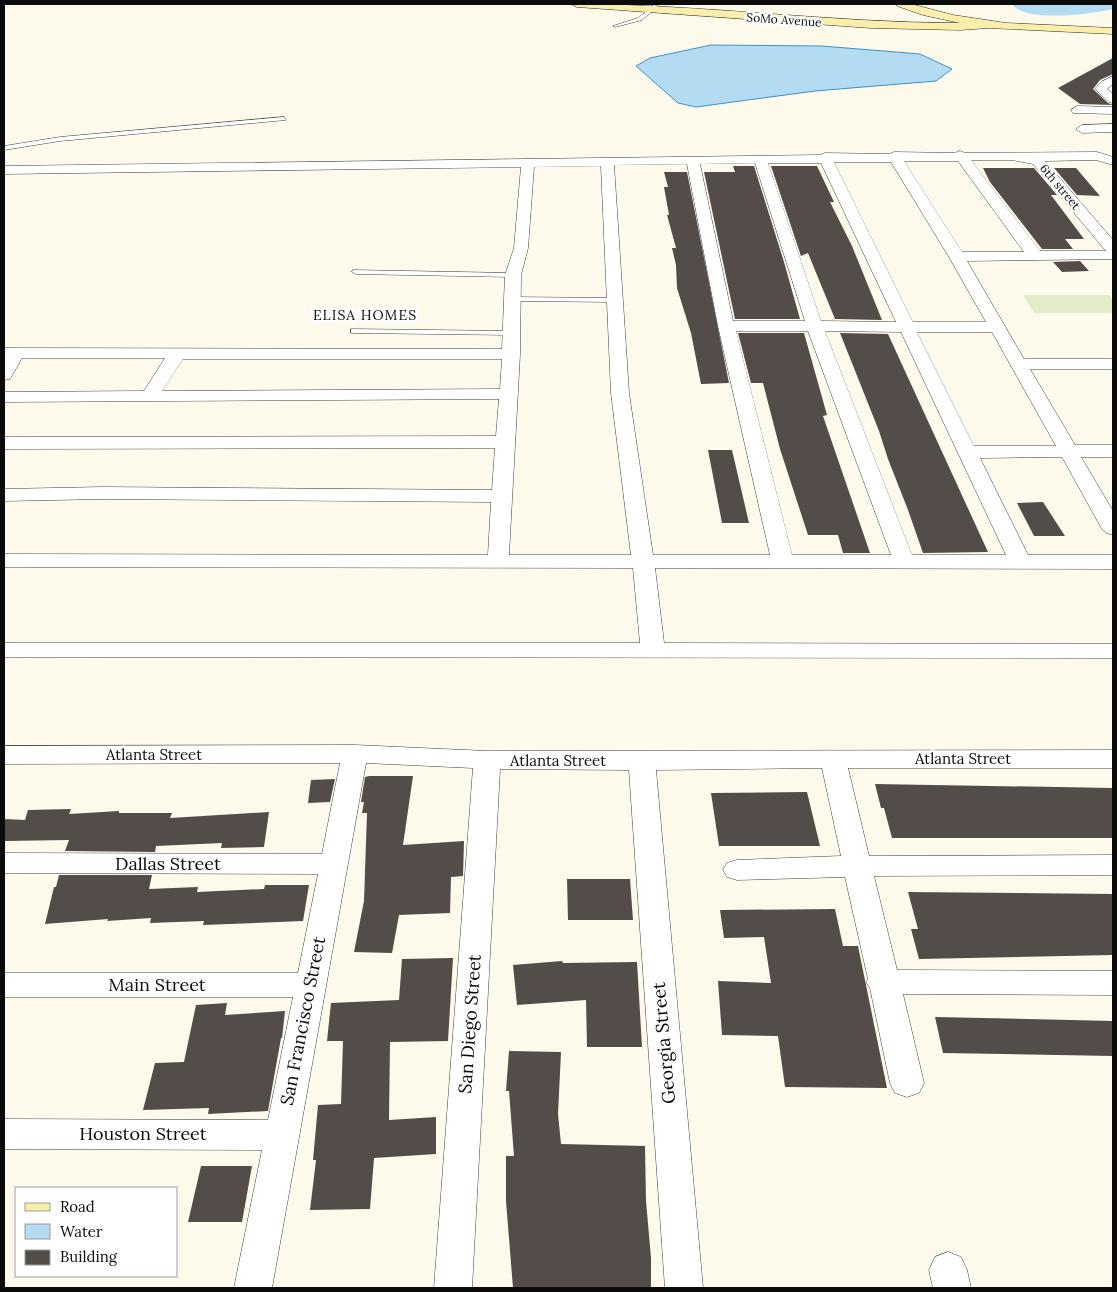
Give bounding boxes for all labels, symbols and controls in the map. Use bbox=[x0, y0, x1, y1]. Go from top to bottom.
street label: SoMo Avenue bbox=[746, 9, 823, 30]
street label: 6th street bbox=[1037, 161, 1084, 213]
district label: ELISA HOMES bbox=[313, 306, 417, 324]
street label: Atlanta Street bbox=[105, 745, 202, 764]
street label: Atlanta Street bbox=[914, 749, 1011, 768]
street label: Atlanta Street bbox=[509, 751, 606, 770]
street label: Dallas Street bbox=[115, 852, 221, 875]
street label: San Francisco Street bbox=[275, 935, 330, 1107]
street label: San Diego Street bbox=[453, 954, 486, 1094]
street label: Main Street bbox=[108, 973, 206, 996]
street label: Georgia Street bbox=[647, 981, 680, 1105]
street label: Houston Street bbox=[79, 1122, 207, 1145]
legend bbox=[15, 1187, 178, 1277]
text: Road bbox=[60, 1197, 95, 1216]
text: Water bbox=[60, 1222, 103, 1241]
text: Building bbox=[60, 1247, 118, 1266]

